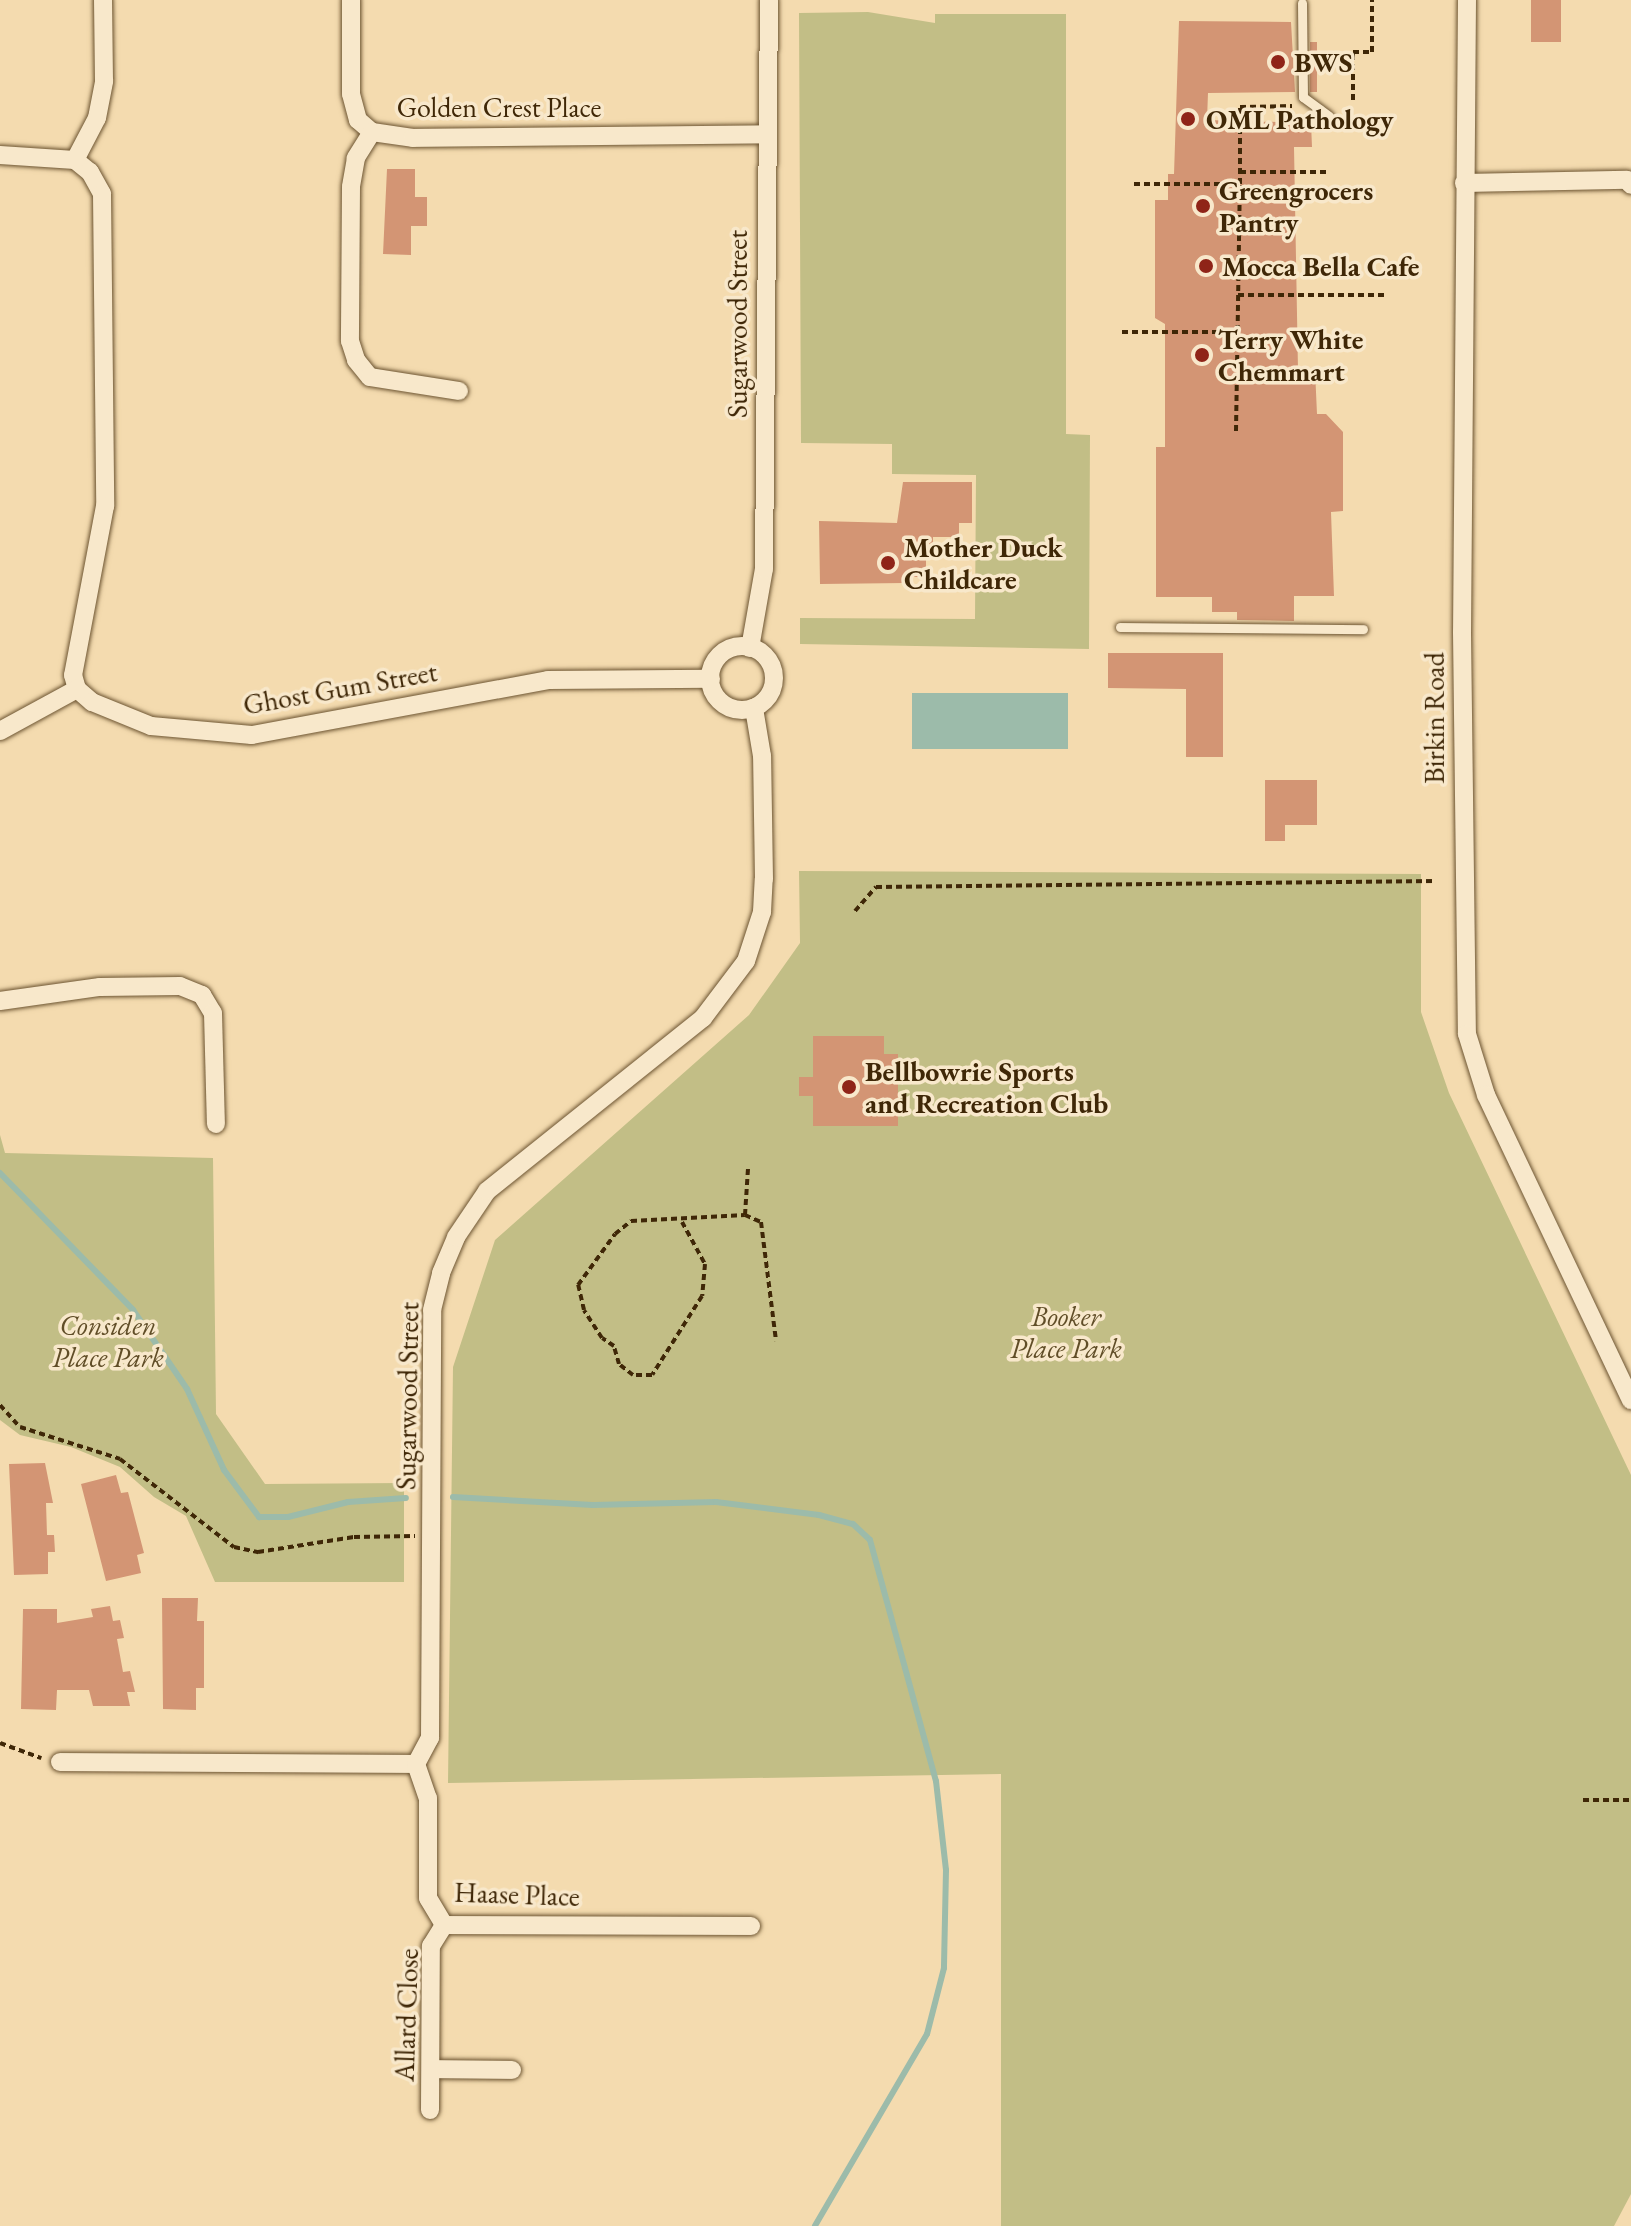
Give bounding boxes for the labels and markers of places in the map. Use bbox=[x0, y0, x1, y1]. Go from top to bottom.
place label: BWS bbox=[1294, 45, 1352, 79]
marker: BWS bbox=[1269, 53, 1287, 71]
place label: OML Pathology bbox=[1206, 102, 1393, 136]
marker: OML Pathology bbox=[1177, 108, 1199, 130]
place label: Greengrocers Pantry bbox=[1219, 173, 1373, 239]
marker: Greengrocers Pantry bbox=[1194, 197, 1212, 215]
place label: Mocca Bella Cafe bbox=[1222, 249, 1419, 283]
marker: Mocca Bella Cafe bbox=[1197, 257, 1215, 275]
place label: Terry White Chemmart bbox=[1218, 322, 1363, 388]
marker: Terry White Chemmart bbox=[1193, 346, 1211, 364]
place label: Mother Duck Childcare bbox=[904, 530, 1062, 596]
marker: Mother Duck Childcare bbox=[879, 554, 897, 572]
place label: Bellbowrie Sports and Recreation Club bbox=[865, 1054, 1108, 1120]
marker: Bellbowrie Sports and Recreation Club bbox=[840, 1078, 858, 1096]

